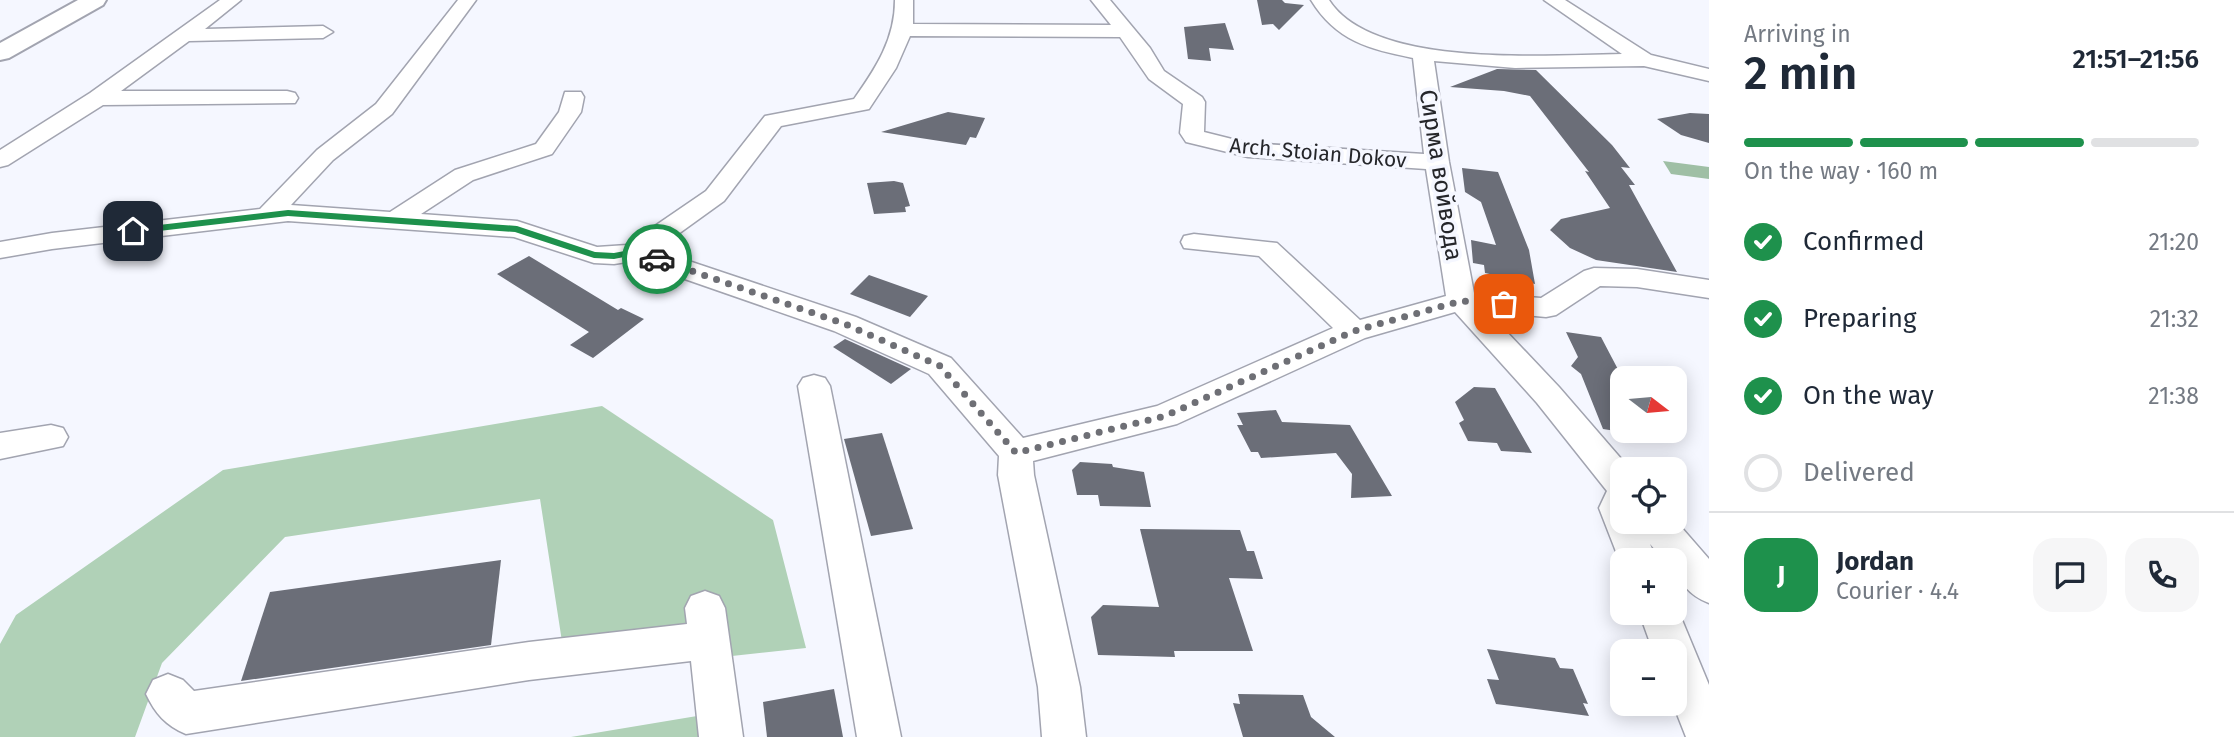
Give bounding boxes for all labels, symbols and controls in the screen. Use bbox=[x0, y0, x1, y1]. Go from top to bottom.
text: Arriving in bbox=[1744, 20, 1851, 48]
text: 21:51–21:56 bbox=[2073, 44, 2199, 75]
text: 2 min bbox=[1744, 46, 1857, 101]
street label: Сирма войвода bbox=[1414, 87, 1468, 263]
street label: Arch. Stoian Dokov bbox=[1228, 132, 1408, 174]
text: On the way · 160 m bbox=[1744, 157, 1938, 185]
pin bbox=[103, 201, 163, 261]
icon: home bbox=[114, 212, 152, 250]
icon: check bbox=[1744, 223, 1782, 261]
courier bbox=[622, 224, 692, 294]
text: Confirmed bbox=[1803, 226, 1924, 257]
text: 21:20 bbox=[2148, 228, 2199, 256]
icon: car bbox=[638, 240, 676, 278]
pin bbox=[1474, 274, 1534, 334]
icon: bag bbox=[1485, 285, 1523, 323]
icon: check bbox=[1744, 300, 1782, 338]
text: Preparing bbox=[1803, 303, 1916, 334]
text: 21:32 bbox=[2150, 305, 2199, 333]
north arrow bbox=[1610, 366, 1687, 443]
map controls bbox=[1610, 366, 1687, 716]
icon: check bbox=[1744, 377, 1782, 415]
text: On the way bbox=[1803, 380, 1934, 411]
text: 21:38 bbox=[2148, 382, 2199, 410]
button: locate bbox=[1610, 457, 1687, 534]
text: Delivered bbox=[1803, 457, 1915, 488]
button: chat bbox=[2033, 538, 2107, 612]
button: phone bbox=[2125, 538, 2199, 612]
text: Jordan bbox=[1836, 546, 1914, 577]
button: + bbox=[1610, 548, 1687, 625]
text: J bbox=[1777, 560, 1785, 591]
text: Courier · 4.4 bbox=[1836, 577, 1959, 605]
button: − bbox=[1610, 639, 1687, 716]

